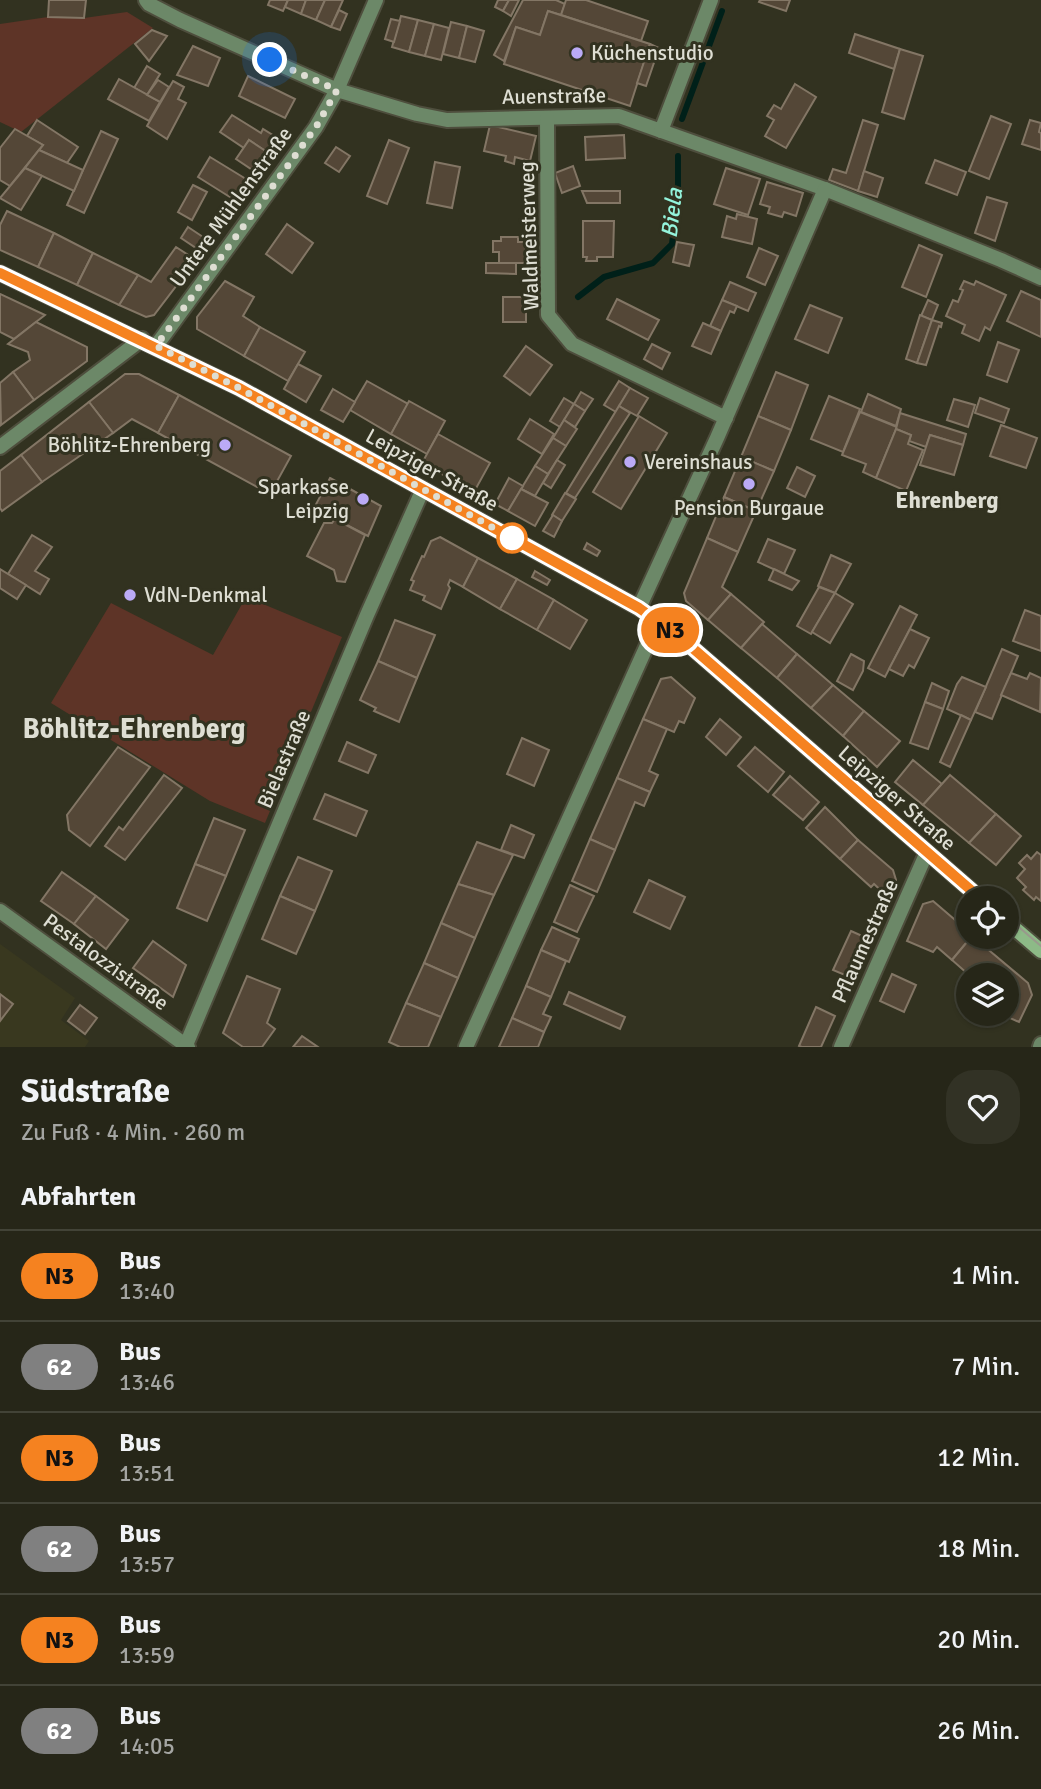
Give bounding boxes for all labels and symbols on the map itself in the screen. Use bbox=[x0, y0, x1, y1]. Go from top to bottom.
place label: Küchenstudio bbox=[591, 40, 714, 66]
your location bbox=[252, 42, 287, 77]
marker: Küchenstudio bbox=[569, 45, 585, 61]
street label: Auenstraße bbox=[502, 82, 606, 110]
street label: Untere Mühlenstraße bbox=[164, 122, 298, 292]
street label: Waldmeisterweg bbox=[513, 161, 545, 311]
water label: Biela bbox=[655, 185, 690, 240]
street label: Leipziger Straße bbox=[361, 423, 503, 517]
place label: Böhlitz-Ehrenberg bbox=[47, 432, 211, 458]
marker: Böhlitz-Ehrenberg bbox=[217, 437, 233, 453]
place label: Vereinshaus bbox=[644, 449, 752, 475]
marker: Vereinshaus bbox=[622, 454, 638, 470]
place label: Sparkasse Leipzig bbox=[258, 474, 349, 524]
marker: Pension Burgaue bbox=[741, 476, 757, 492]
district label: Ehrenberg bbox=[895, 486, 999, 515]
marker: Sparkasse Leipzig bbox=[355, 491, 371, 507]
place label: Pension Burgaue bbox=[674, 495, 824, 521]
unlabelled marker bbox=[497, 523, 527, 553]
place label: VdN-Denkmal bbox=[144, 582, 267, 608]
marker: VdN-Denkmal bbox=[122, 587, 138, 603]
line badge: N3 bbox=[638, 607, 702, 653]
street label: Bielastraße bbox=[252, 706, 316, 812]
district label: Böhlitz-Ehrenberg bbox=[22, 712, 246, 746]
street label: Leipziger Straße bbox=[833, 740, 961, 856]
street label: Pflaumestraße bbox=[826, 875, 904, 1007]
street label: Pestalozzistraße bbox=[38, 908, 174, 1016]

